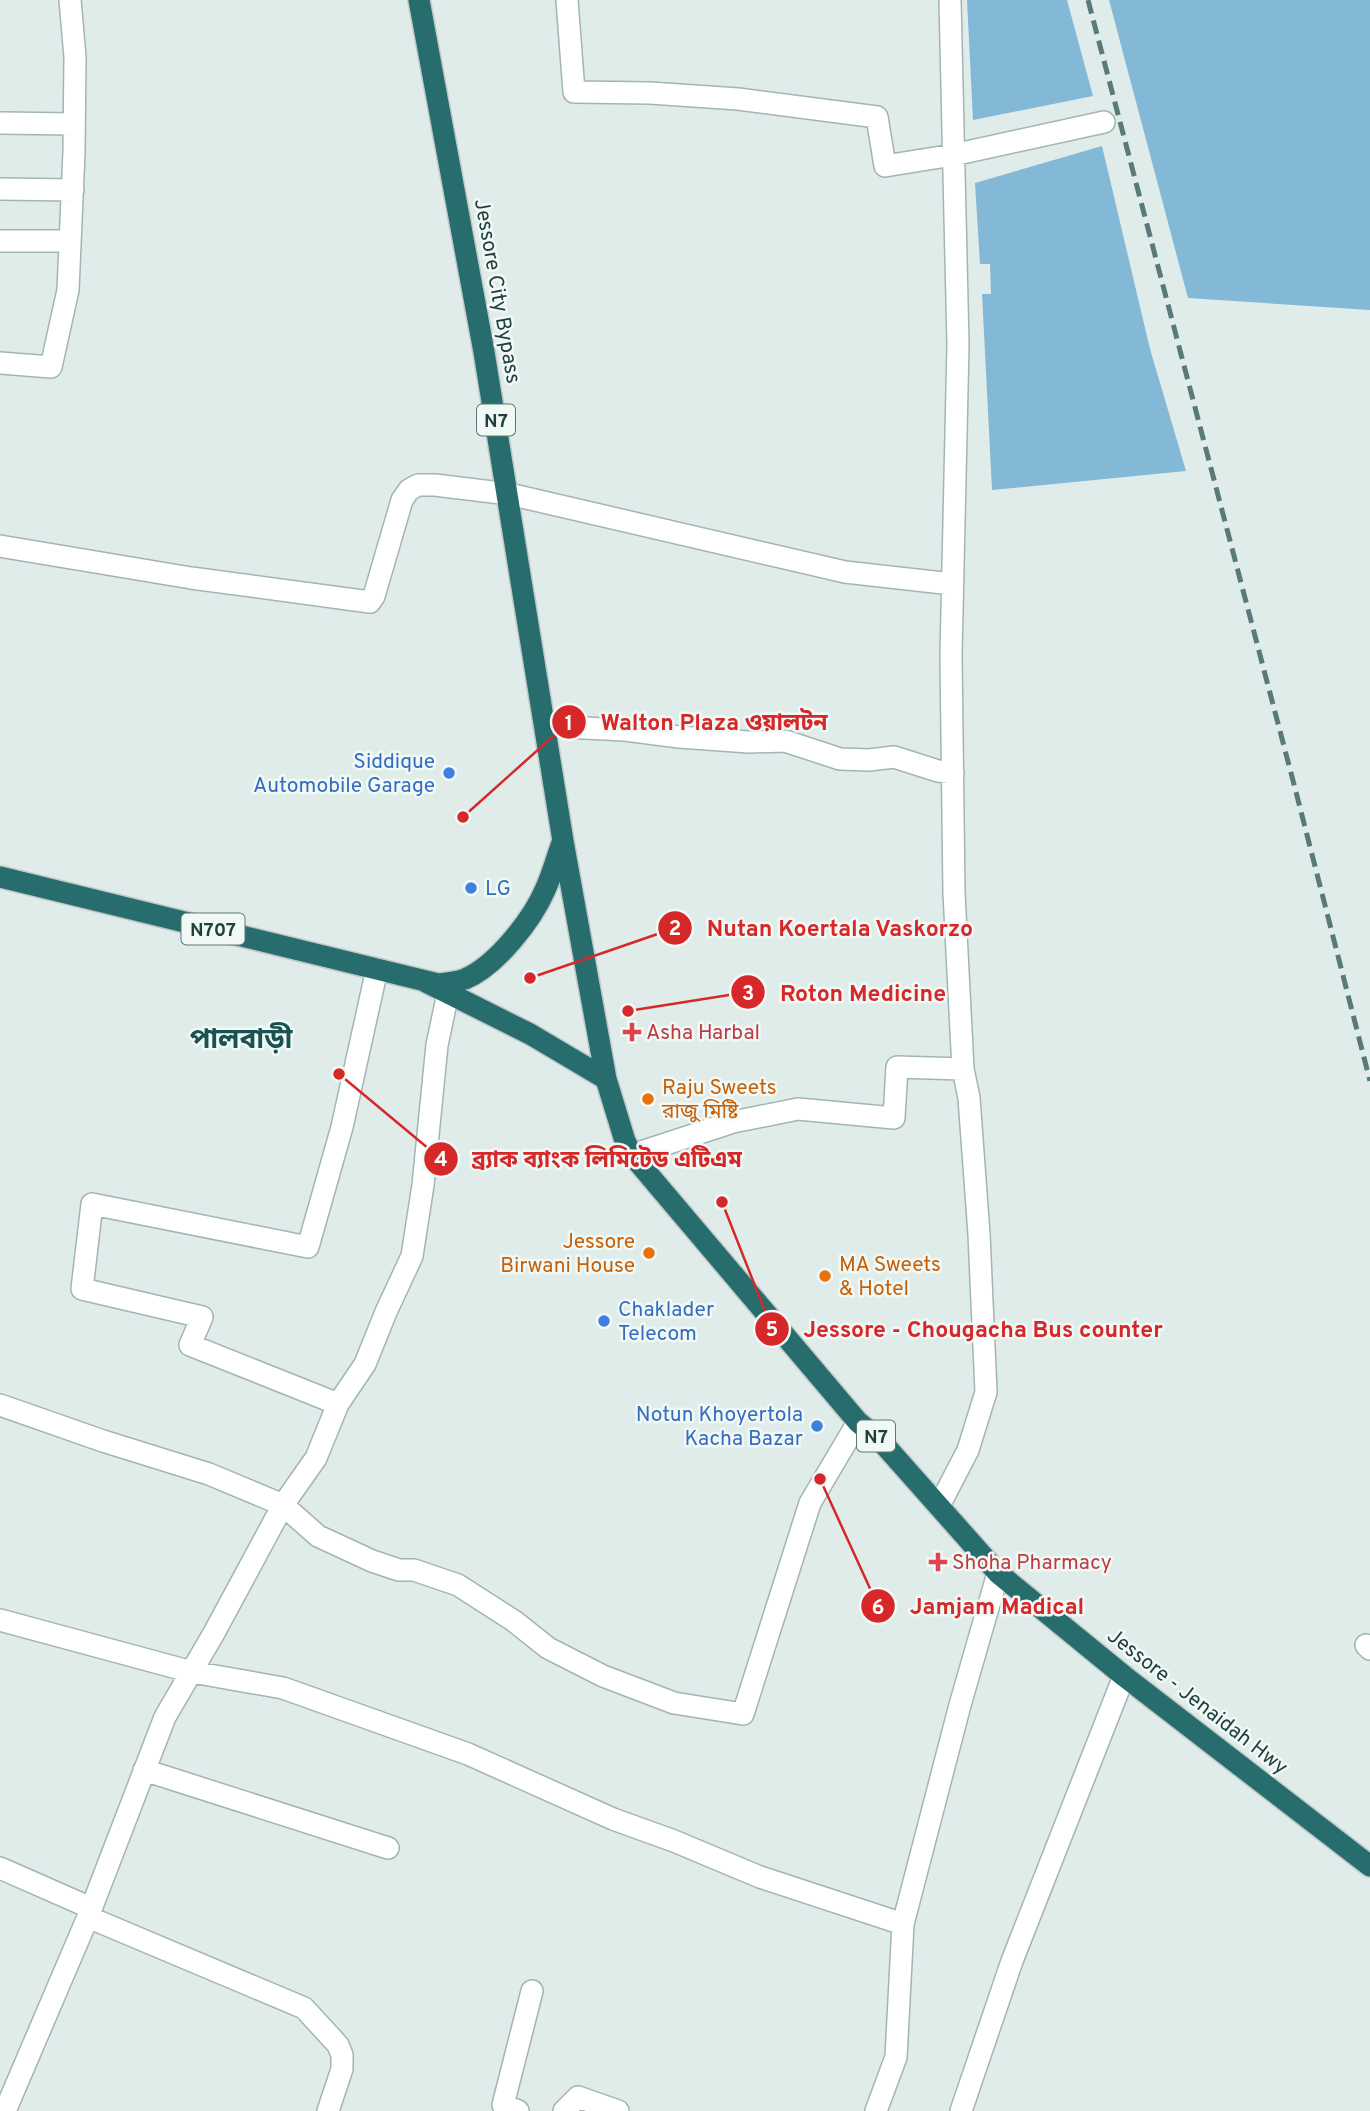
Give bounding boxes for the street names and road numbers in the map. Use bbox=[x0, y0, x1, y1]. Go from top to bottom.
street label: Jessore City Bypass bbox=[467, 197, 526, 386]
road number: N7 bbox=[477, 404, 515, 436]
road number: N707 bbox=[182, 914, 244, 945]
road number: N7 bbox=[857, 1420, 895, 1452]
street label: Jessore - Jenaidah Hwy bbox=[1101, 1623, 1293, 1781]

